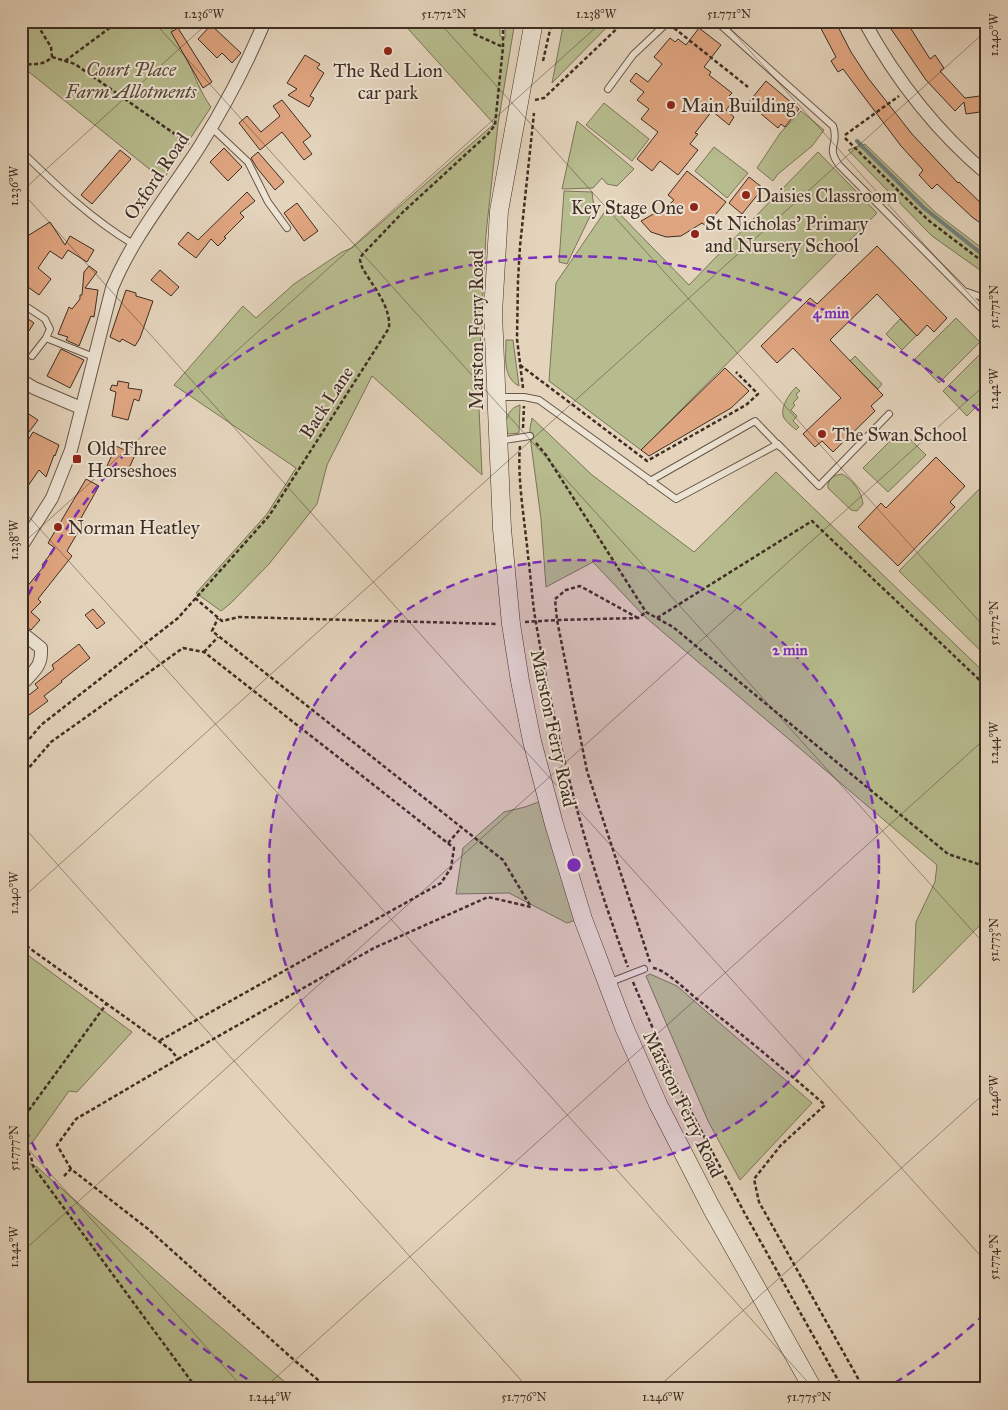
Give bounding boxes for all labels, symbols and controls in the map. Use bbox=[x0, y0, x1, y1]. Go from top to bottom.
text: 1.236°W bbox=[184, 7, 225, 21]
text: 51.772°N bbox=[421, 7, 467, 21]
text: 1.238°W bbox=[576, 7, 617, 21]
text: 51.771°N bbox=[707, 7, 751, 21]
text: 1.240°W bbox=[987, 13, 1001, 56]
marker: The Red Lion car park bbox=[382, 45, 394, 57]
park label: Court Place Farm Allotments bbox=[65, 58, 197, 103]
place label: The Red Lion car park bbox=[333, 59, 443, 104]
place label: Main Building bbox=[681, 94, 795, 118]
marker: Main Building bbox=[665, 99, 677, 111]
street label: Oxford Road bbox=[119, 128, 194, 224]
text: 1.236°W bbox=[7, 165, 21, 206]
place label: Daisies Classroom bbox=[756, 184, 898, 207]
marker: Daisies Classroom bbox=[740, 189, 752, 201]
place label: Key Stage One bbox=[571, 196, 684, 220]
marker: Key Stage One bbox=[688, 201, 700, 213]
place label: St Nicholas' Primary and Nursery School bbox=[705, 212, 869, 257]
marker: St Nicholas' Primary and Nursery School bbox=[689, 228, 701, 240]
street label: Marston Ferry Road bbox=[465, 249, 488, 410]
text: 51.771°N bbox=[987, 285, 1001, 329]
text: 4 min bbox=[813, 304, 850, 323]
street label: Back Lane bbox=[295, 362, 358, 443]
text: 1.242°W bbox=[987, 368, 1001, 410]
place label: The Swan School bbox=[832, 423, 968, 446]
marker: The Swan School bbox=[816, 428, 828, 440]
place label: Old Three Horseshoes bbox=[87, 437, 177, 482]
marker: Old Three Horseshoes bbox=[71, 453, 83, 465]
place label: Norman Heatley bbox=[68, 516, 201, 539]
text: 1.238°W bbox=[7, 519, 21, 560]
marker: Norman Heatley bbox=[52, 521, 64, 533]
text: 51.772°N bbox=[987, 600, 1001, 646]
text: 2 min bbox=[772, 641, 809, 659]
street label: Marston Ferry Road bbox=[526, 647, 582, 809]
text: 1.244°W bbox=[987, 721, 1001, 764]
centre of rings bbox=[565, 856, 583, 874]
text: 1.240°W bbox=[7, 871, 21, 914]
text: 51.773°N bbox=[987, 918, 1001, 962]
street label: Marston Ferry Road bbox=[638, 1027, 729, 1182]
text: 1.246°W bbox=[987, 1075, 1001, 1117]
text: 51.777°N bbox=[7, 1125, 21, 1171]
text: 1.242°W bbox=[7, 1226, 21, 1268]
text: 51.774°N bbox=[987, 1234, 1001, 1280]
text: 1.244°W bbox=[249, 1390, 292, 1404]
text: 51.776°N bbox=[501, 1390, 547, 1404]
text: 1.246°W bbox=[642, 1390, 684, 1404]
text: 51.775°N bbox=[787, 1390, 832, 1404]

